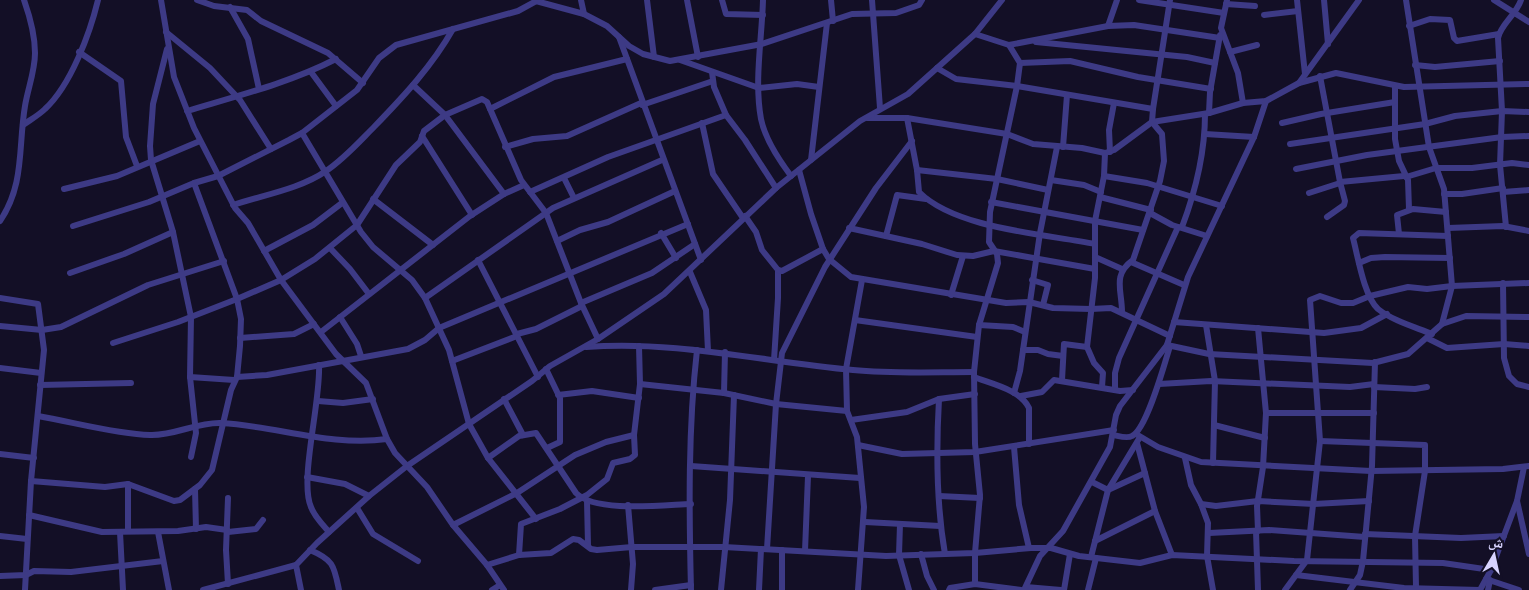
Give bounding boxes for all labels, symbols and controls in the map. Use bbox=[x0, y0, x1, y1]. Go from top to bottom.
north arrow bbox=[1469, 530, 1519, 580]
text: ش bbox=[1487, 532, 1505, 552]

